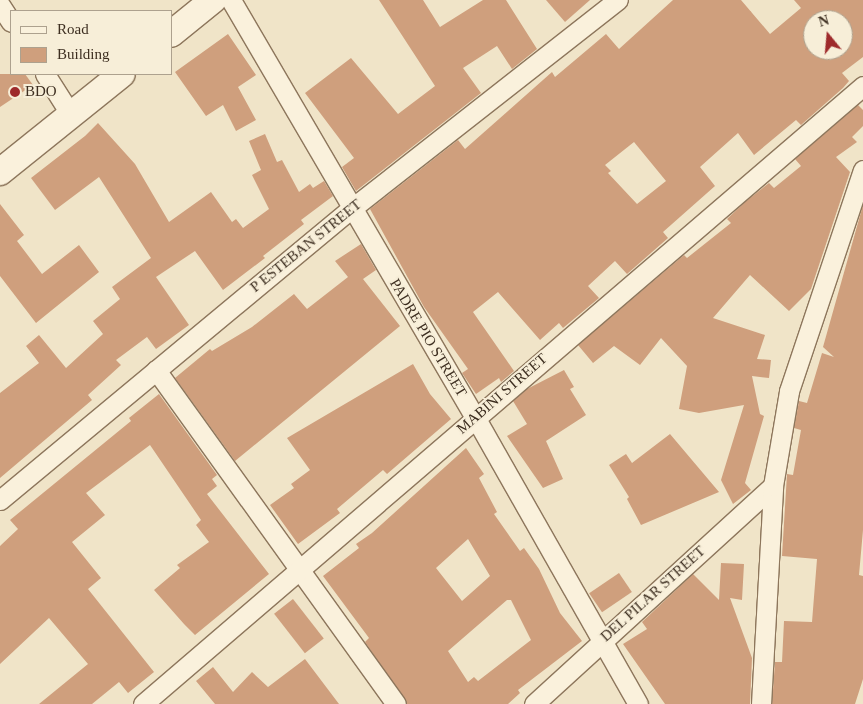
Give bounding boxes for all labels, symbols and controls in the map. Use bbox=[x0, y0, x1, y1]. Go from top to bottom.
legend bbox=[10, 10, 172, 75]
north arrow bbox=[803, 10, 853, 60]
text: N bbox=[817, 12, 831, 30]
text: Road bbox=[57, 21, 89, 37]
text: Building bbox=[57, 46, 110, 62]
place label: BDO bbox=[25, 83, 57, 101]
marker: BDO bbox=[9, 86, 21, 98]
street label: P ESTEBAN STREET bbox=[247, 195, 365, 297]
street label: PADRE PIO STREET bbox=[386, 276, 470, 400]
street label: MABINI STREET bbox=[453, 350, 551, 438]
street label: DEL PILAR STREET bbox=[597, 542, 709, 646]

